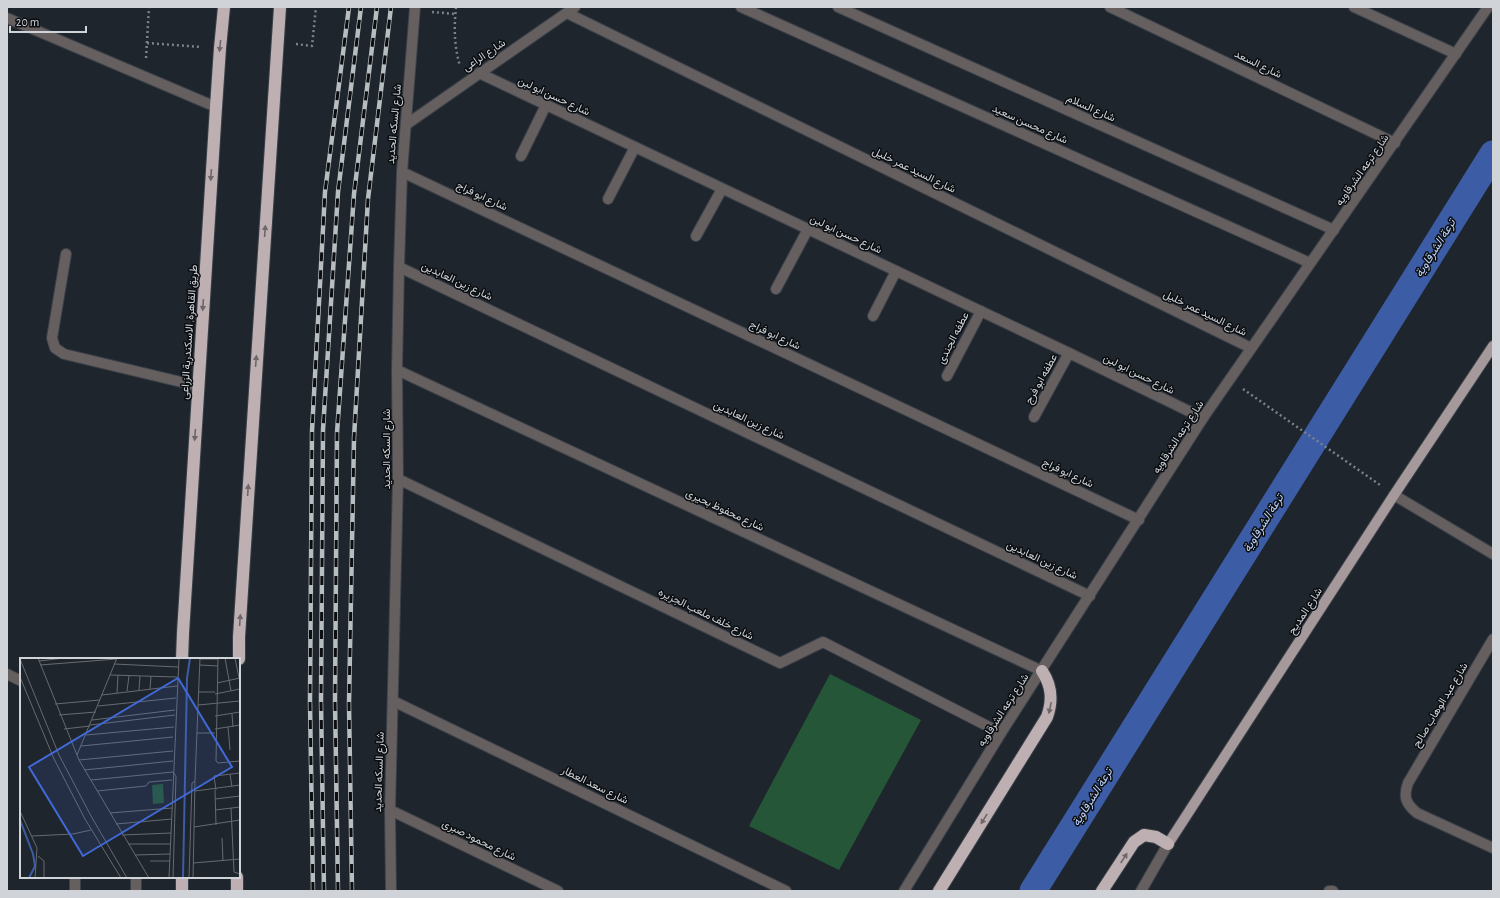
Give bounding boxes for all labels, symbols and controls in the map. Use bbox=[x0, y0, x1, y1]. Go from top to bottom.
scale bar bbox=[10, 8, 86, 34]
text: 20 m bbox=[16, 16, 39, 28]
street label: شارع الراعى bbox=[461, 37, 509, 75]
one-way arrow bbox=[217, 40, 223, 52]
street label: شارع السعد bbox=[1232, 48, 1284, 82]
street label: شارع حسن ابو لبن bbox=[516, 75, 592, 119]
street label: شارع السكه الحديد bbox=[385, 83, 405, 165]
street label: شارع السلام bbox=[1064, 92, 1117, 126]
street label: شارع محسن سعيد bbox=[990, 102, 1070, 147]
street label: شارع ترعه الشرقاويه bbox=[1333, 132, 1393, 209]
street label: شارع السيد عمر خليل bbox=[870, 145, 958, 197]
one-way arrow bbox=[208, 169, 215, 181]
street label: شارع ابو فراج bbox=[454, 179, 509, 215]
street label: شارع حسن ابو لبن bbox=[808, 213, 884, 257]
water label: ترعة الشرقاوية bbox=[1412, 216, 1460, 280]
one-way arrow bbox=[261, 225, 268, 237]
street label: شارع زين العابدين bbox=[419, 260, 494, 304]
street label: طريق القاهرة, الاسكندرية الزراعى bbox=[179, 264, 200, 400]
street label: شارع السيد عمر خليل bbox=[1161, 288, 1249, 340]
one-way arrow bbox=[200, 299, 207, 311]
street label: عطفه الجندى bbox=[935, 310, 972, 366]
street label: شارع ابو فراج bbox=[747, 318, 802, 354]
street label: عطفه ابو فرج bbox=[1023, 352, 1061, 407]
street label: شارع حسن ابو لبن bbox=[1101, 352, 1177, 398]
one-way arrow bbox=[253, 355, 260, 367]
street label: شارع ترعه الشرقاويه bbox=[1150, 398, 1207, 476]
street label: شارع زين العابدين bbox=[711, 399, 786, 443]
street label: شارع السكه الحديد bbox=[381, 408, 394, 489]
one-way arrow bbox=[192, 429, 199, 441]
street label: شارع ابو فراج bbox=[1040, 456, 1095, 492]
one-way arrow bbox=[245, 483, 251, 496]
street label: شارع محفوظ بحيرى bbox=[683, 487, 766, 535]
water label: ترعة الشرقاوية bbox=[1240, 491, 1288, 555]
street label: شارع زين العابدين bbox=[1004, 539, 1079, 583]
street label: شارع المديح bbox=[1286, 585, 1326, 637]
street label: شارع خلف ملعب الجزيره bbox=[656, 586, 756, 644]
one-way arrow bbox=[236, 614, 243, 626]
inset map bbox=[20, 658, 240, 878]
street label: شارع عبد الوهاب صالح bbox=[1410, 661, 1471, 750]
street label: شارع ترعه الشرقاويه bbox=[975, 671, 1032, 749]
one-way arrow bbox=[1046, 701, 1052, 714]
street label: شارع السكه الحديد bbox=[372, 731, 388, 812]
street label: شارع سعد العطار bbox=[558, 764, 630, 808]
water label: ترعة الشرقاوية bbox=[1069, 765, 1117, 829]
one-way arrow bbox=[980, 814, 988, 824]
street label: شارع محمود صبرى bbox=[439, 817, 518, 865]
one-way arrow bbox=[1120, 852, 1127, 864]

